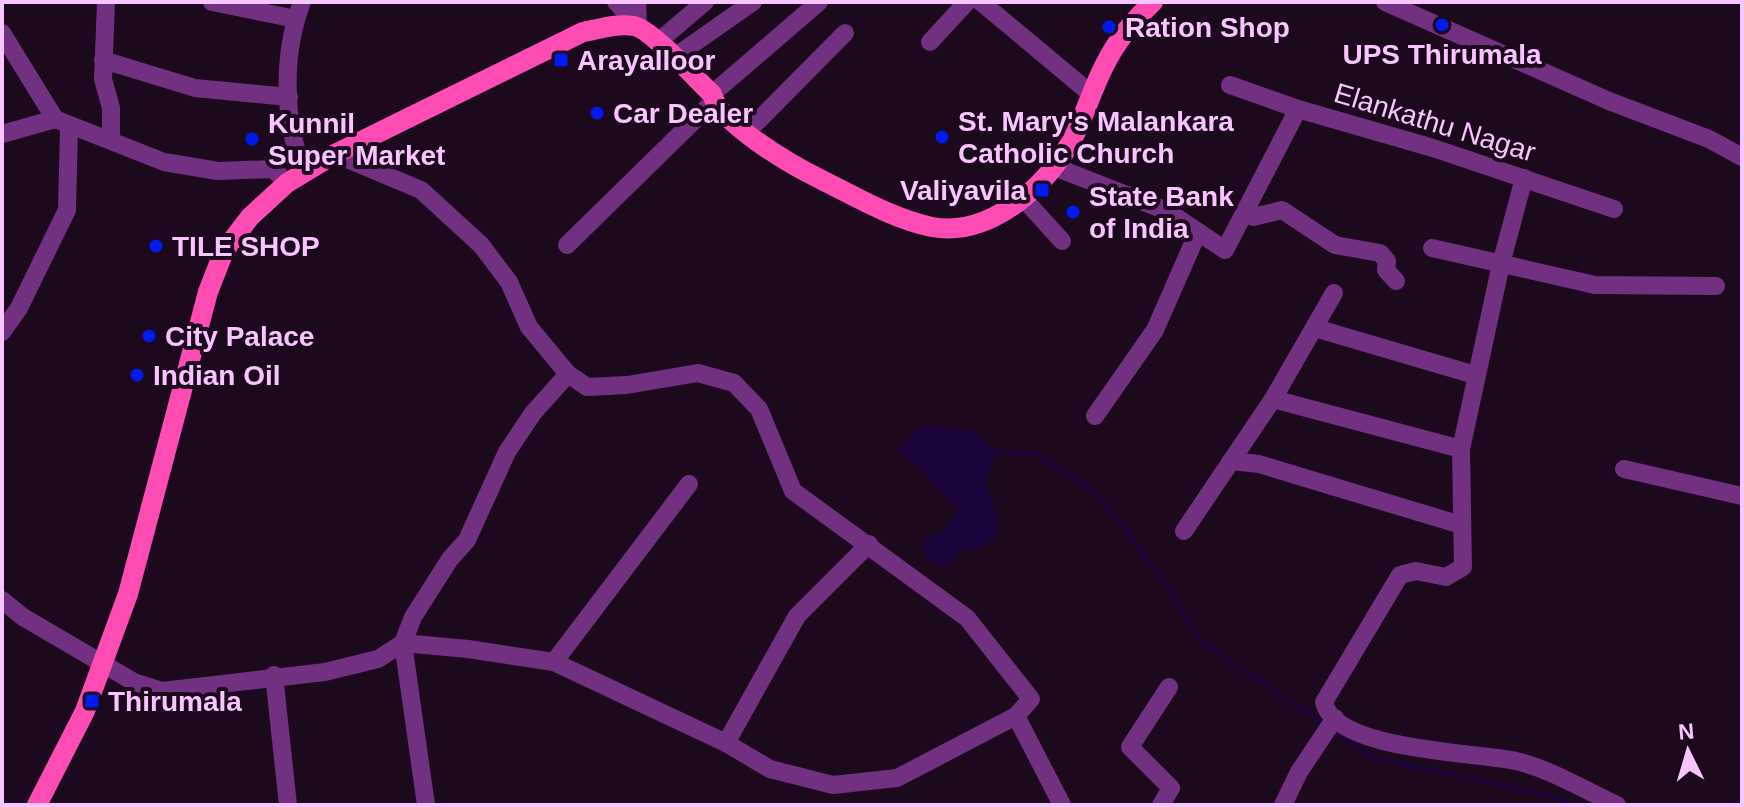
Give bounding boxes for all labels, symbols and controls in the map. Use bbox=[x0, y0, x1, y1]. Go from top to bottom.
place label: Ration Shop bbox=[1125, 12, 1290, 43]
marker: UPS Thirumala bbox=[1433, 16, 1451, 34]
marker: Ration Shop bbox=[1100, 18, 1118, 36]
place label: UPS Thirumala bbox=[1342, 39, 1542, 70]
place label: Arayalloor bbox=[577, 45, 716, 76]
marker: Arayalloor bbox=[552, 51, 570, 69]
street label: Elankathu Nagar bbox=[1331, 77, 1539, 168]
place label: Car Dealer bbox=[613, 98, 753, 129]
marker: Car Dealer bbox=[588, 104, 606, 122]
place label: St. Mary's Malankara Catholic Church bbox=[958, 106, 1234, 169]
place label: Kunnil Super Market bbox=[268, 108, 445, 171]
marker: St. Mary's Malankara Catholic Church bbox=[933, 128, 951, 146]
marker: Kunnil Super Market bbox=[243, 130, 261, 148]
place label: Valiyavila bbox=[900, 175, 1026, 206]
marker: Valiyavila bbox=[1033, 181, 1051, 199]
place label: State Bank of India bbox=[1089, 181, 1234, 244]
marker: State Bank of India bbox=[1064, 203, 1082, 221]
place label: TILE SHOP bbox=[172, 231, 320, 262]
marker: TILE SHOP bbox=[147, 237, 165, 255]
place label: City Palace bbox=[165, 321, 314, 352]
marker: City Palace bbox=[140, 327, 158, 345]
place label: Indian Oil bbox=[153, 360, 281, 391]
marker: Indian Oil bbox=[128, 366, 146, 384]
place label: Thirumala bbox=[108, 686, 242, 717]
marker: Thirumala bbox=[83, 692, 101, 710]
north arrow bbox=[1648, 711, 1728, 791]
text: N bbox=[1677, 718, 1695, 745]

